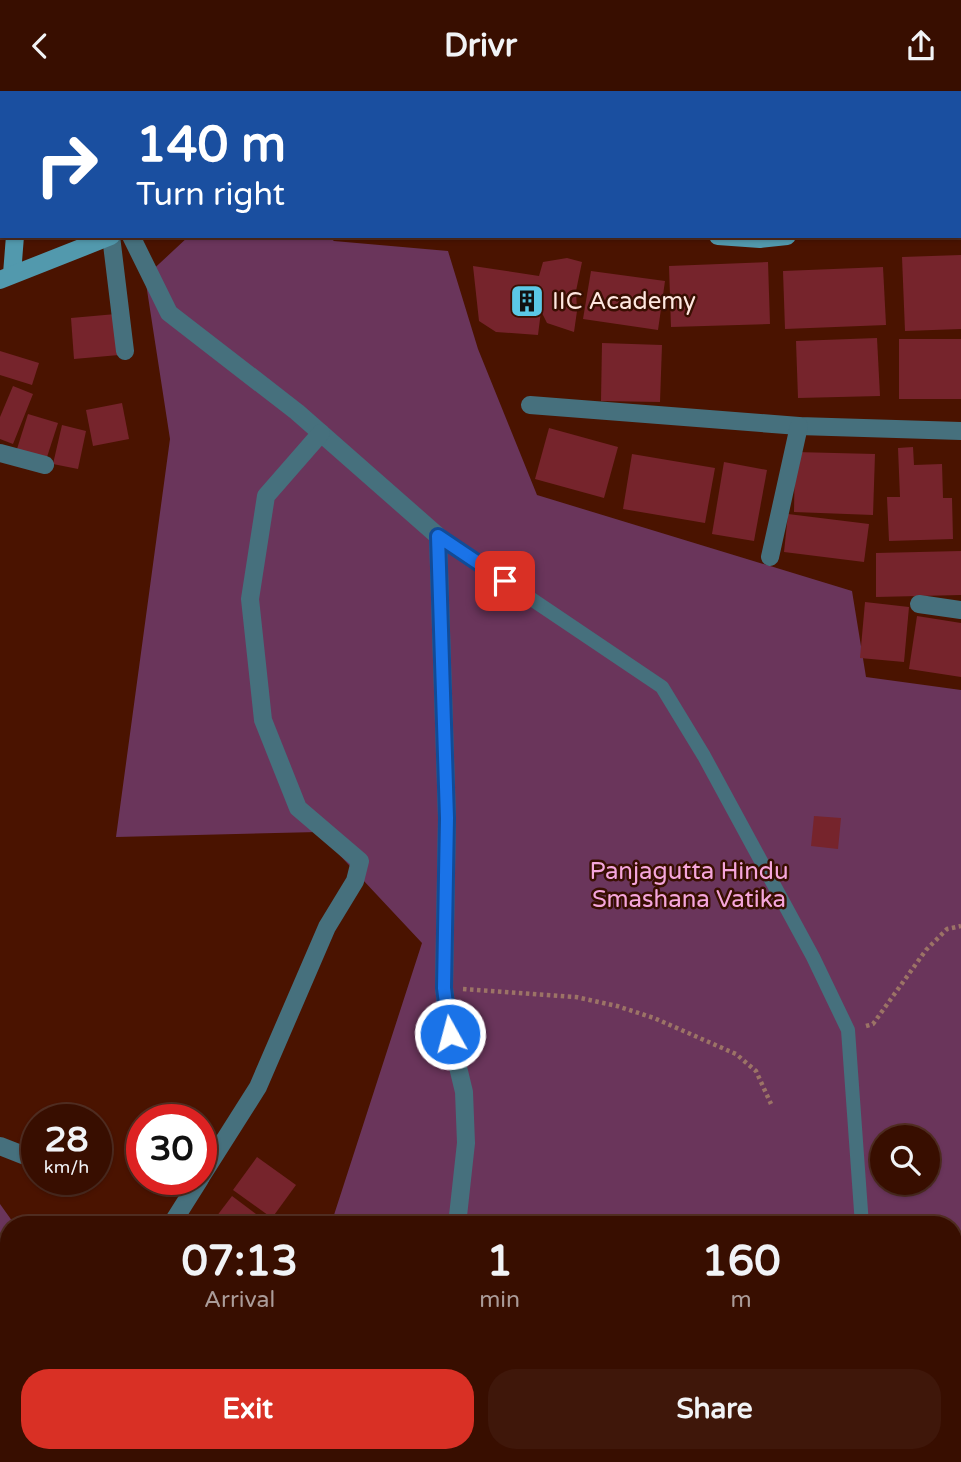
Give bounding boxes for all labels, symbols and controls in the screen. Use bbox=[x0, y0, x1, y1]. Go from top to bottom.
icon: back bbox=[21, 27, 59, 65]
text: Drivr bbox=[444, 27, 517, 65]
icon: share bbox=[902, 27, 940, 65]
text: 140 m bbox=[136, 116, 286, 175]
icon: right bbox=[21, 119, 112, 210]
text: Turn right bbox=[136, 176, 285, 214]
building icon: IIC Academy bbox=[508, 282, 546, 320]
place label: IIC Academy bbox=[552, 287, 696, 316]
pin bbox=[475, 551, 535, 611]
icon: arrive bbox=[486, 562, 524, 600]
park label: Panjagutta Hindu Smashana Vatika bbox=[589, 857, 789, 914]
position arrow bbox=[413, 997, 487, 1071]
speed limit sign: 30 bbox=[126, 1104, 217, 1195]
text: 28 bbox=[45, 1119, 88, 1161]
map controls bbox=[870, 1125, 940, 1195]
button: search bbox=[870, 1125, 940, 1195]
text: km/h bbox=[44, 1156, 89, 1178]
text: 07:13 bbox=[181, 1236, 298, 1287]
text: 1 bbox=[486, 1236, 513, 1287]
text: 160 bbox=[701, 1236, 781, 1287]
text: Arrival bbox=[204, 1286, 275, 1314]
text: min bbox=[479, 1286, 520, 1314]
text: m bbox=[730, 1286, 752, 1314]
button: Exit bbox=[21, 1369, 474, 1449]
button: Share bbox=[488, 1369, 941, 1449]

